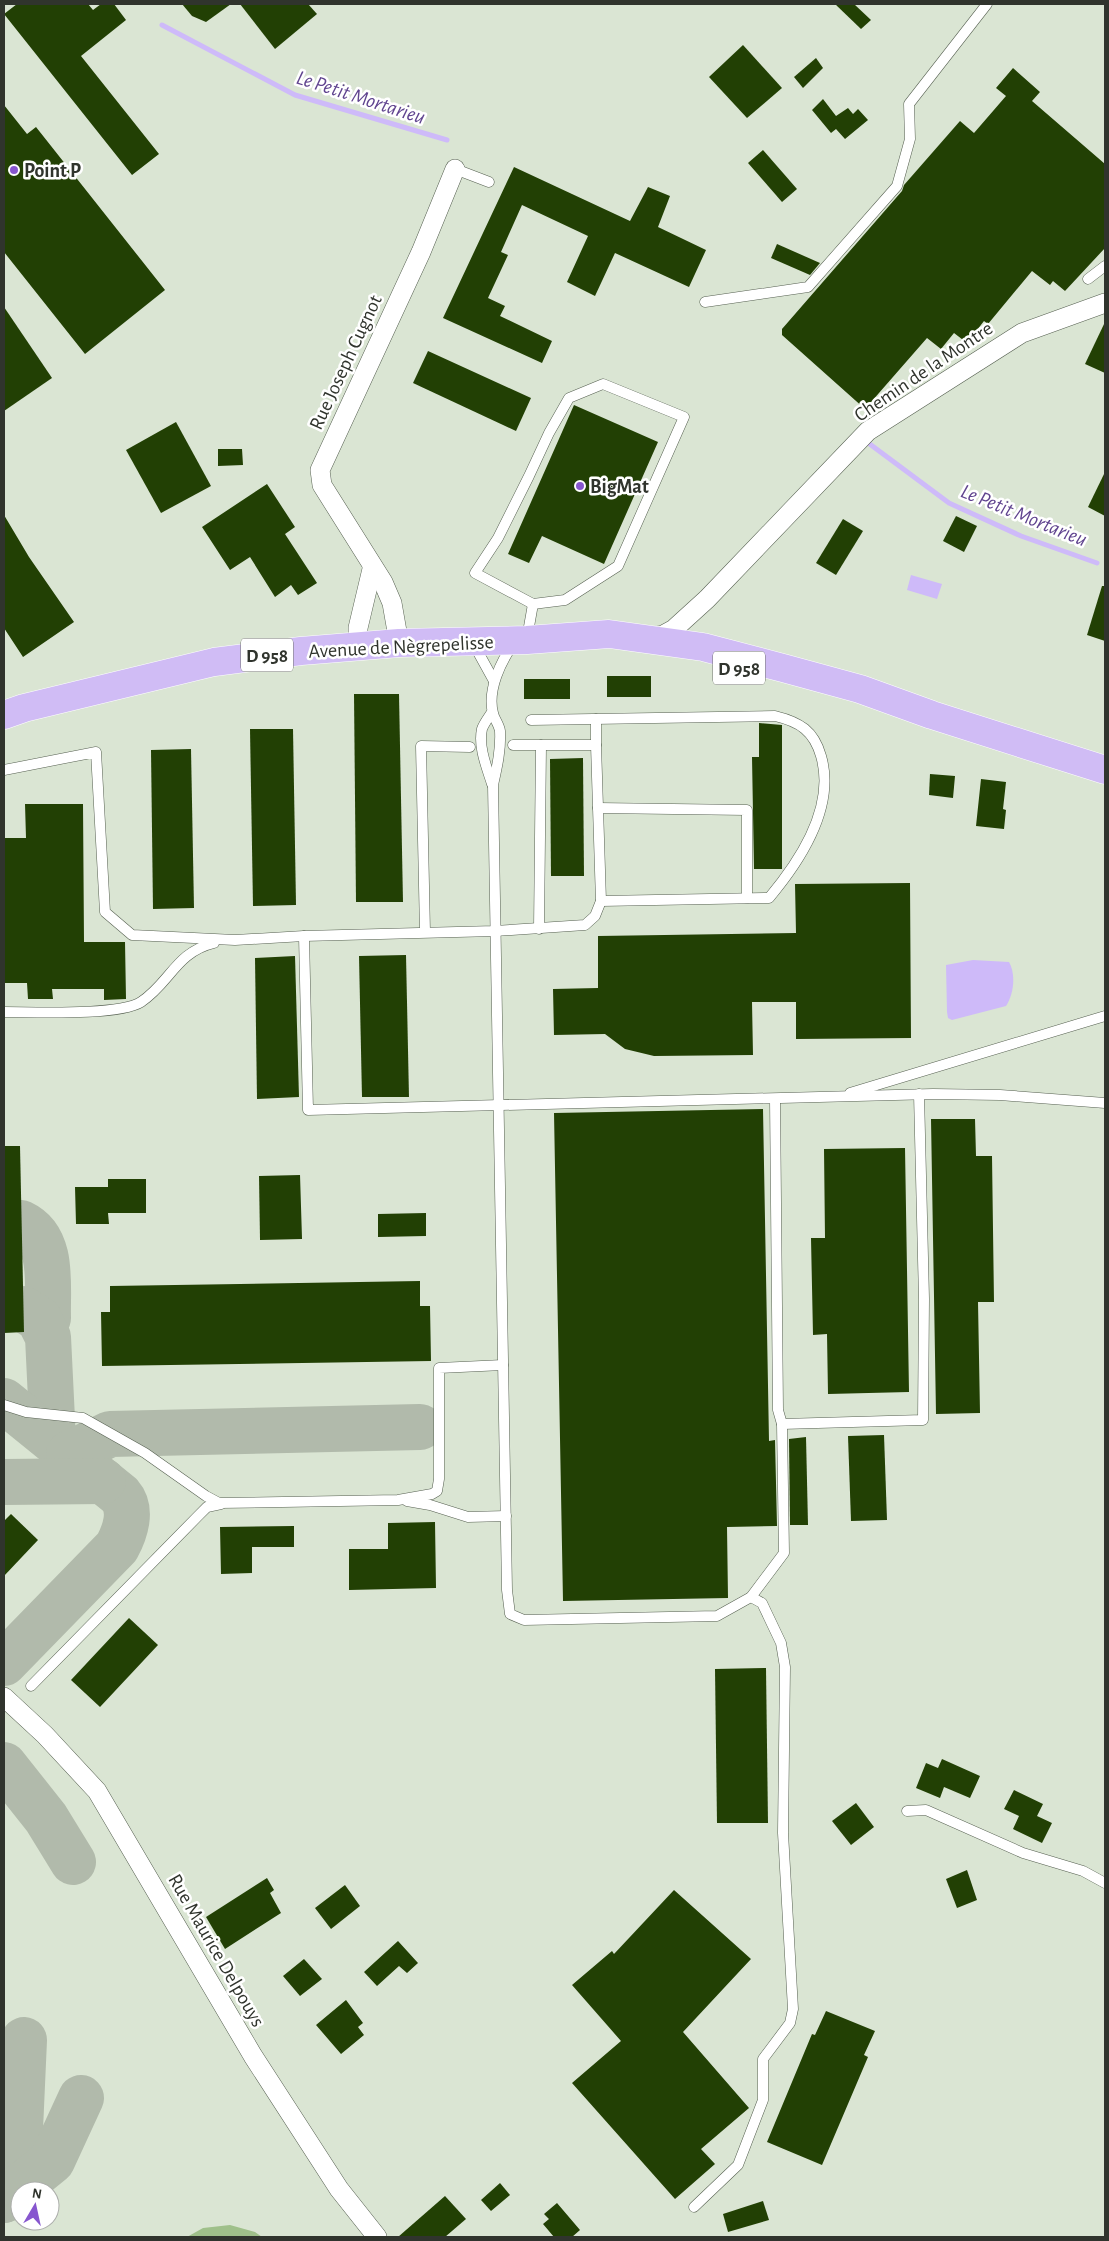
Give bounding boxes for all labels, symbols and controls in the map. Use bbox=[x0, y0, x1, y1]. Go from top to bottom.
water label: Le Petit Mortarieu bbox=[294, 67, 428, 128]
place label: Point P bbox=[24, 161, 81, 181]
marker: Point P bbox=[8, 164, 20, 176]
street label: Rue Joseph Cugnot bbox=[306, 291, 386, 433]
street label: Chemin de la Montre bbox=[851, 318, 996, 425]
place label: BigMat bbox=[590, 477, 649, 497]
marker: BigMat bbox=[574, 480, 586, 492]
water label: Le Petit Mortarieu bbox=[958, 481, 1090, 550]
street label: Avenue de Nègrepelisse bbox=[308, 632, 494, 662]
road number: D 958 bbox=[241, 638, 293, 672]
road number: D 958 bbox=[713, 651, 765, 684]
street label: Rue Maurice Delpouys bbox=[164, 1871, 268, 2030]
north arrow bbox=[10, 2181, 60, 2231]
text: N bbox=[31, 2186, 43, 2202]

